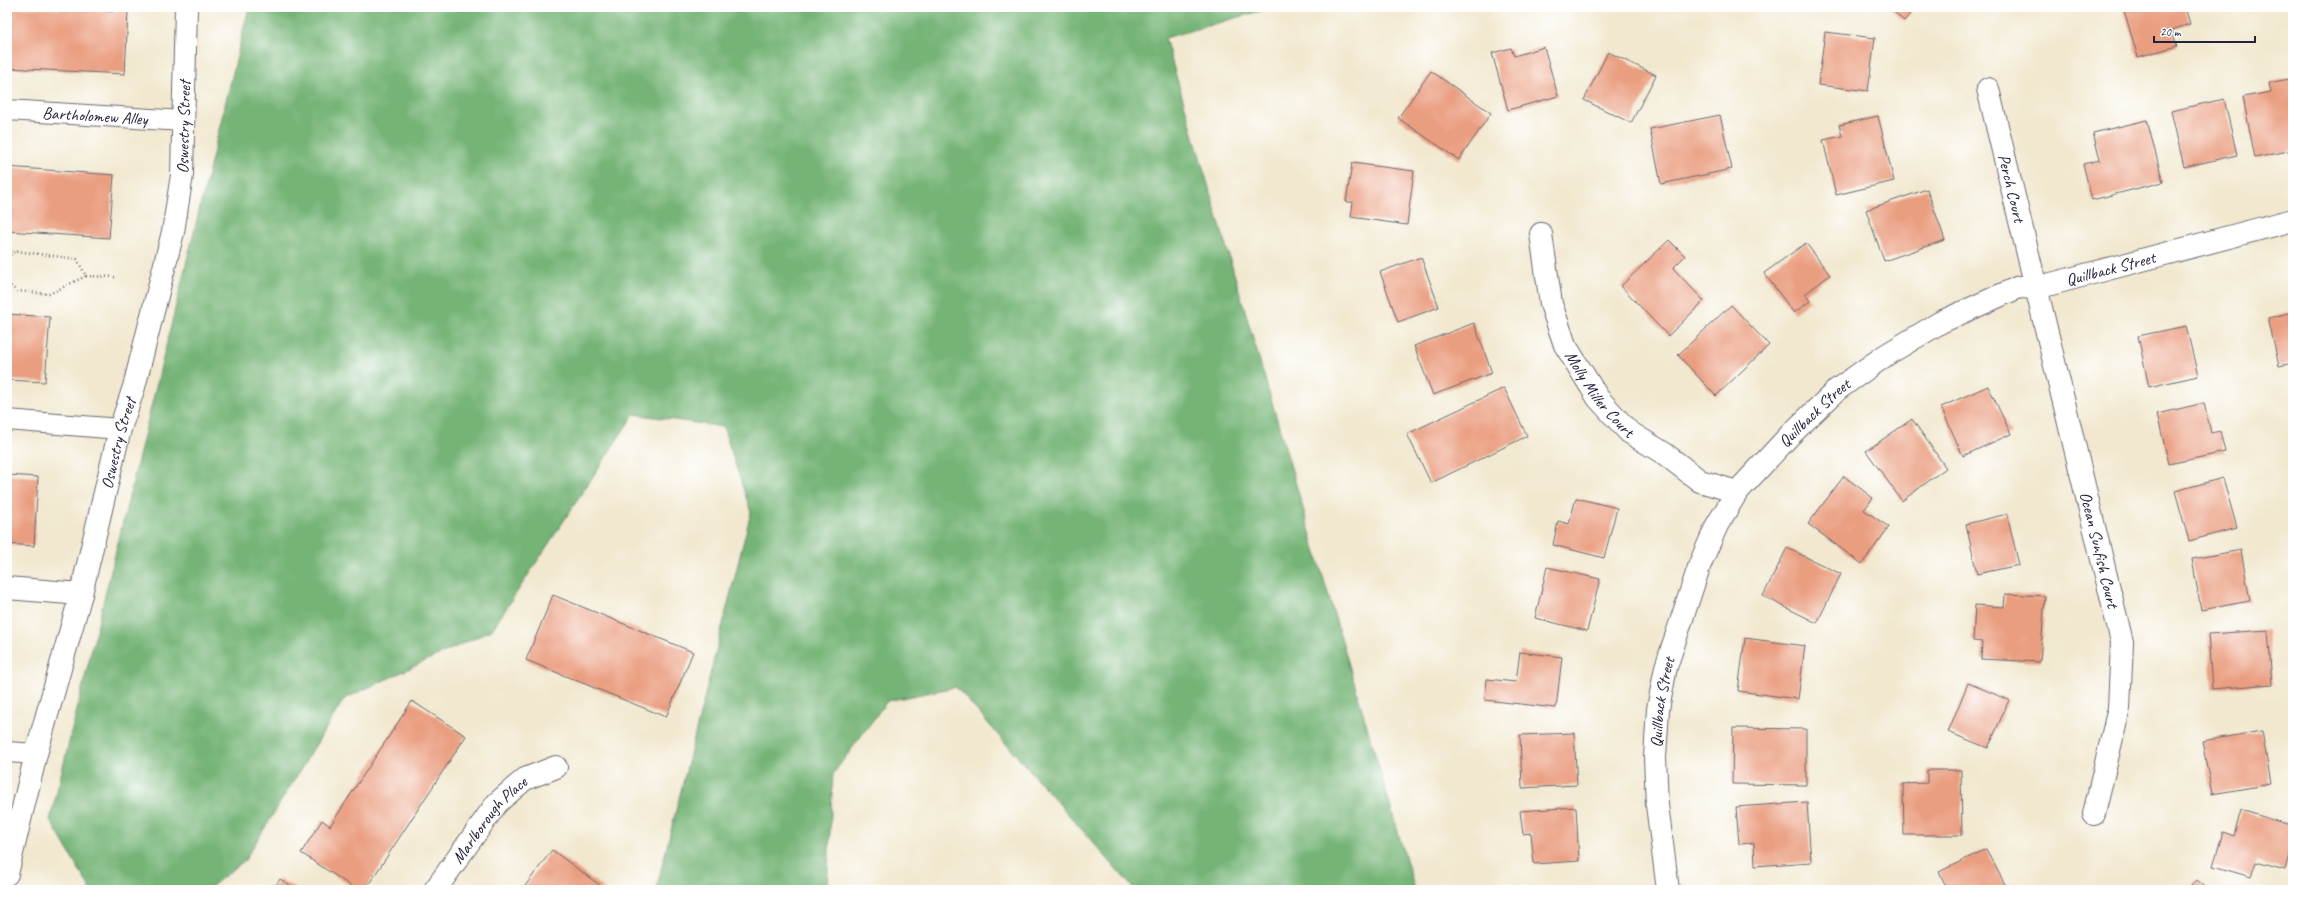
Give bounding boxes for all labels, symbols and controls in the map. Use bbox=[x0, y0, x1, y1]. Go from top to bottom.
scale bar bbox=[2154, 18, 2255, 44]
text: 20 m bbox=[2160, 24, 2182, 40]
street label: Oswestry Street bbox=[172, 78, 195, 174]
street label: Bartholomew Alley bbox=[42, 102, 149, 130]
street label: Perch Court bbox=[1993, 152, 2030, 227]
street label: Quillback Street bbox=[2064, 246, 2160, 291]
street label: Molly Miller Court bbox=[1560, 347, 1639, 444]
street label: Quillback Street bbox=[1774, 372, 1856, 452]
street label: Oswestry Street bbox=[96, 393, 141, 491]
street label: Ocean Sunfish Court bbox=[2075, 490, 2124, 612]
street label: Quillback Street bbox=[1646, 652, 1680, 748]
street label: Marlborough Place bbox=[447, 771, 533, 868]

